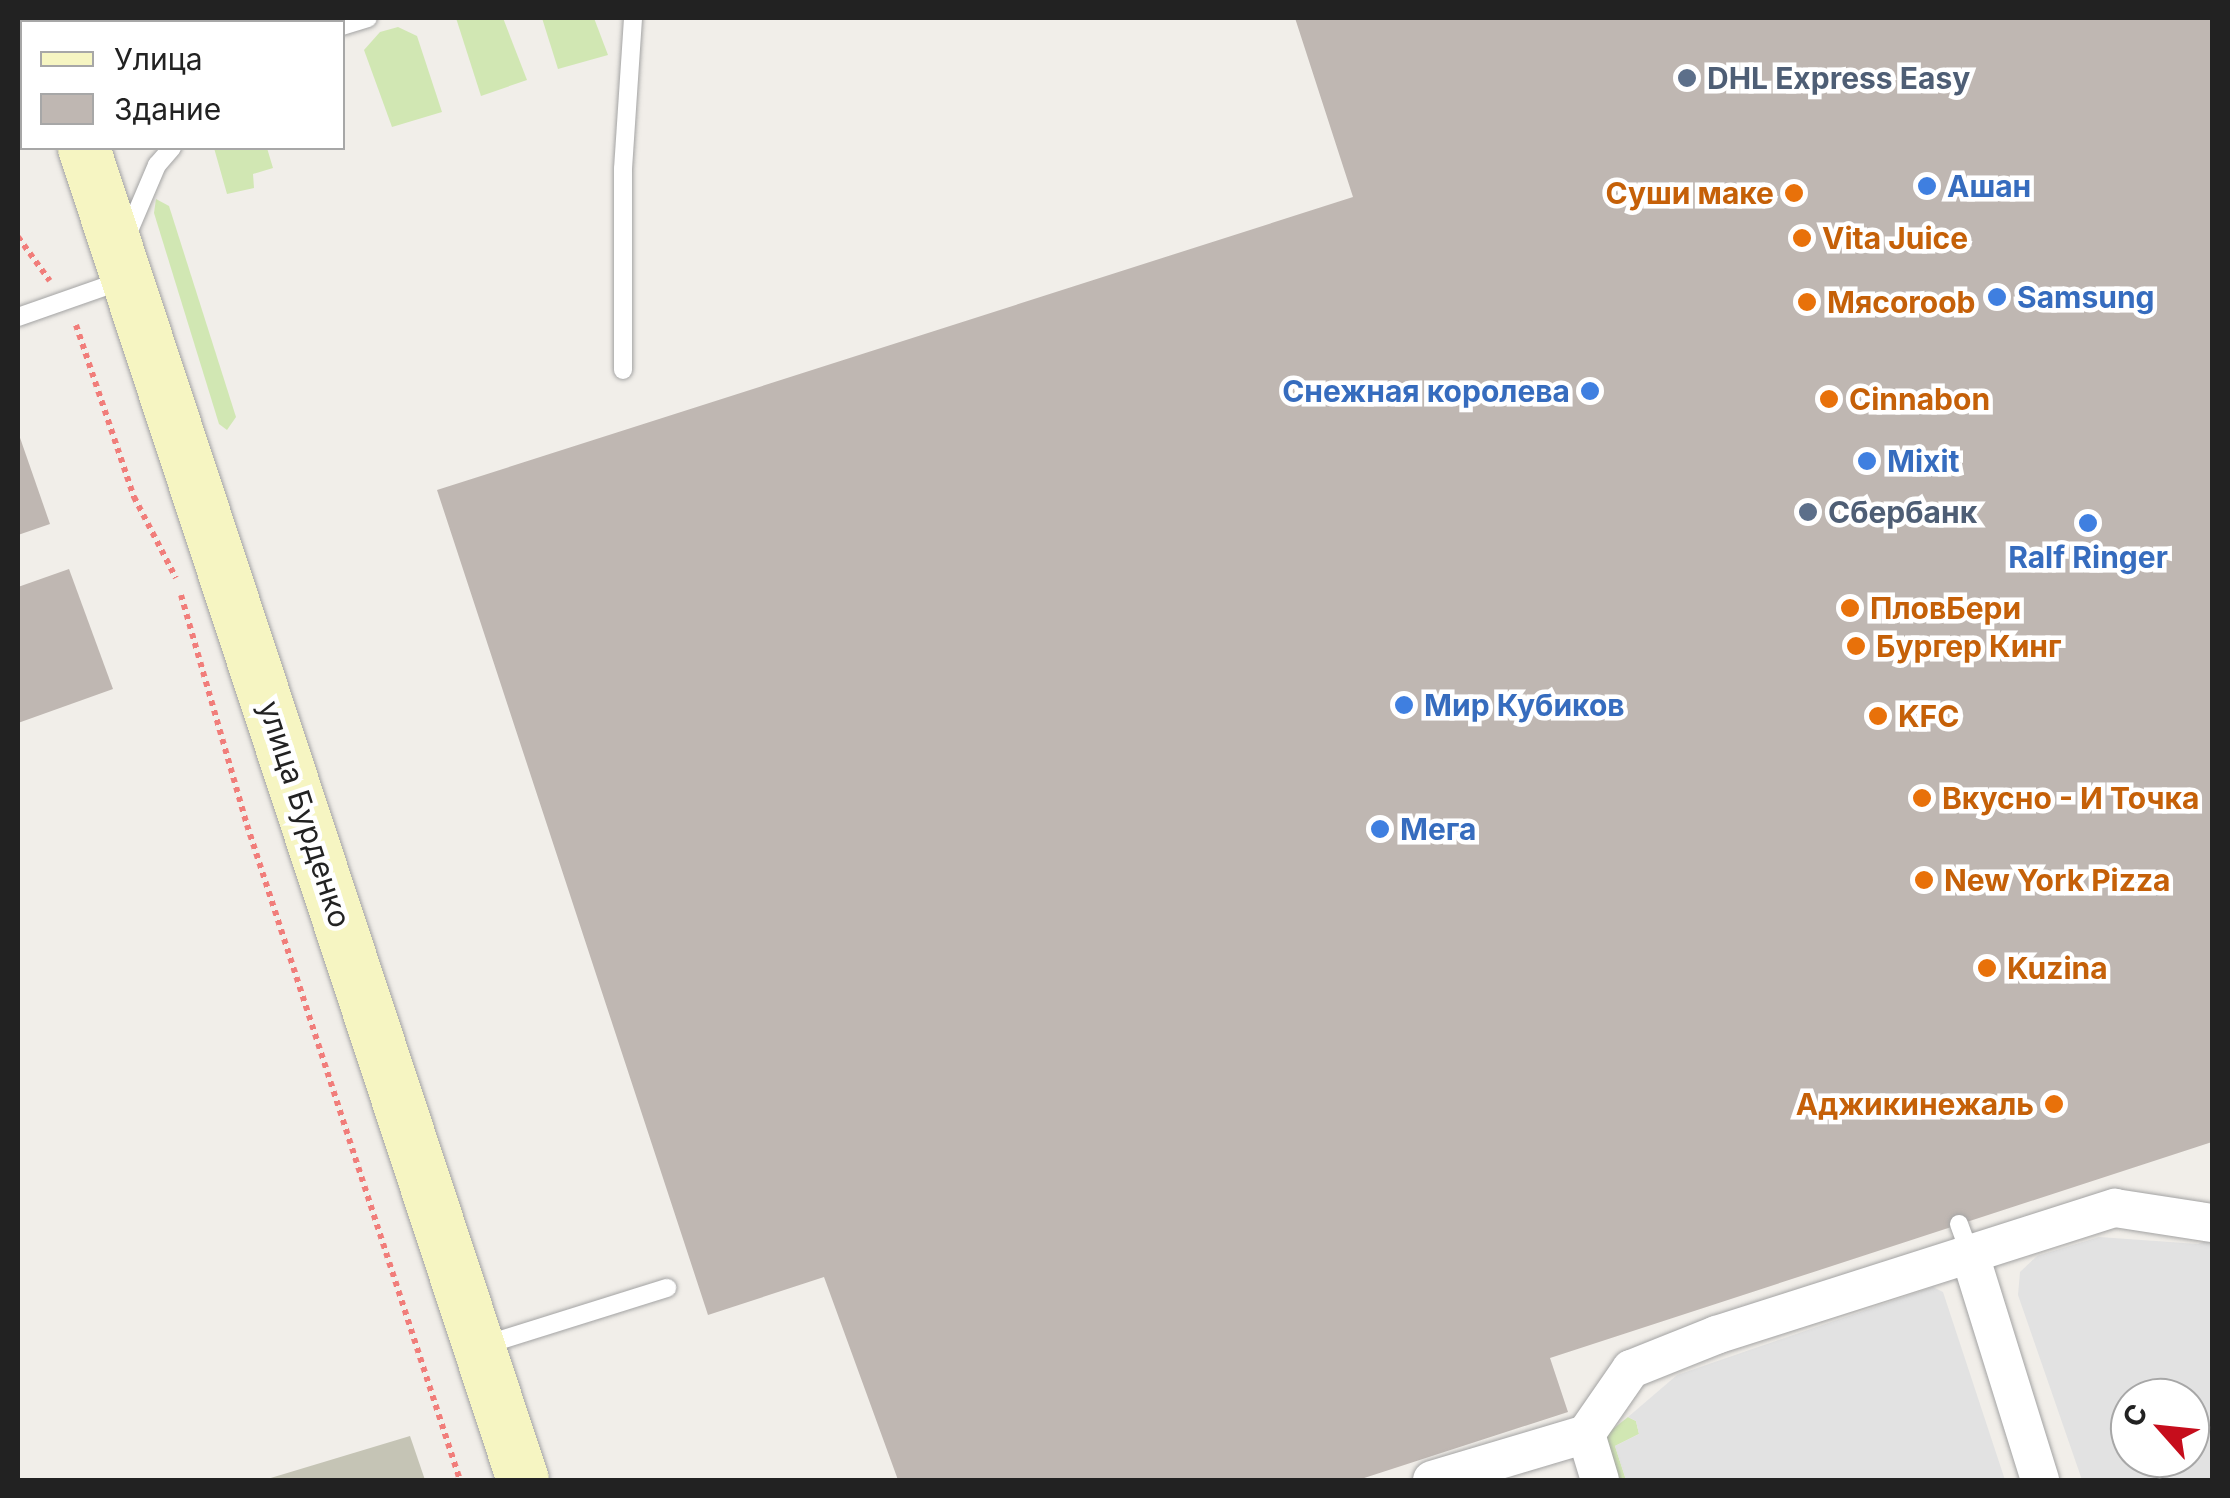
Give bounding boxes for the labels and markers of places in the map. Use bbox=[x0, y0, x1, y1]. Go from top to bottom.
place label: DHL Express Easy bbox=[1707, 60, 1970, 96]
marker: DHL Express Easy bbox=[1676, 67, 1698, 89]
place label: Ашан bbox=[1947, 168, 2031, 204]
place label: Суши маке bbox=[1606, 175, 1774, 211]
marker: Ашан bbox=[1916, 175, 1938, 197]
marker: Суши маке bbox=[1783, 182, 1805, 204]
place label: Vita Juice bbox=[1822, 220, 1968, 256]
marker: Vita Juice bbox=[1791, 227, 1813, 249]
place label: Samsung bbox=[2017, 279, 2155, 315]
place label: Мясоroob bbox=[1827, 284, 1976, 320]
marker: Samsung bbox=[1986, 286, 2008, 308]
marker: Мясоroob bbox=[1796, 291, 1818, 313]
place label: Снежная королева bbox=[1282, 373, 1570, 409]
marker: Снежная королева bbox=[1579, 380, 1601, 402]
place label: Cinnabon bbox=[1849, 381, 1990, 417]
marker: Cinnabon bbox=[1818, 388, 1840, 410]
place label: Mixit bbox=[1887, 443, 1960, 479]
marker: Mixit bbox=[1856, 450, 1878, 472]
place label: Сбербанк bbox=[1828, 494, 1977, 530]
marker: Сбербанк bbox=[1797, 501, 1819, 523]
marker: Ralf Ringer bbox=[2077, 512, 2099, 534]
place label: Ralf Ringer bbox=[2008, 539, 2168, 575]
place label: ПловБери bbox=[1870, 590, 2021, 626]
marker: ПловБери bbox=[1839, 597, 1861, 619]
place label: Бургер Кинг bbox=[1876, 628, 2062, 664]
marker: Бургер Кинг bbox=[1845, 635, 1867, 657]
place label: Мир Кубиков bbox=[1424, 687, 1625, 723]
marker: Мир Кубиков bbox=[1393, 694, 1415, 716]
place label: KFC bbox=[1898, 698, 1959, 734]
marker: KFC bbox=[1867, 705, 1889, 727]
place label: Вкусно - И Точка bbox=[1942, 780, 2199, 816]
marker: Вкусно - И Точка bbox=[1911, 787, 1933, 809]
place label: Мега bbox=[1400, 811, 1476, 847]
marker: Мега bbox=[1369, 818, 1391, 840]
place label: New York Pizza bbox=[1944, 862, 2171, 898]
marker: New York Pizza bbox=[1913, 869, 1935, 891]
place label: Kuzina bbox=[2007, 950, 2108, 986]
marker: Kuzina bbox=[1976, 957, 1998, 979]
place label: Аджикинежаль bbox=[1796, 1086, 2034, 1122]
marker: Аджикинежаль bbox=[2043, 1093, 2065, 1115]

